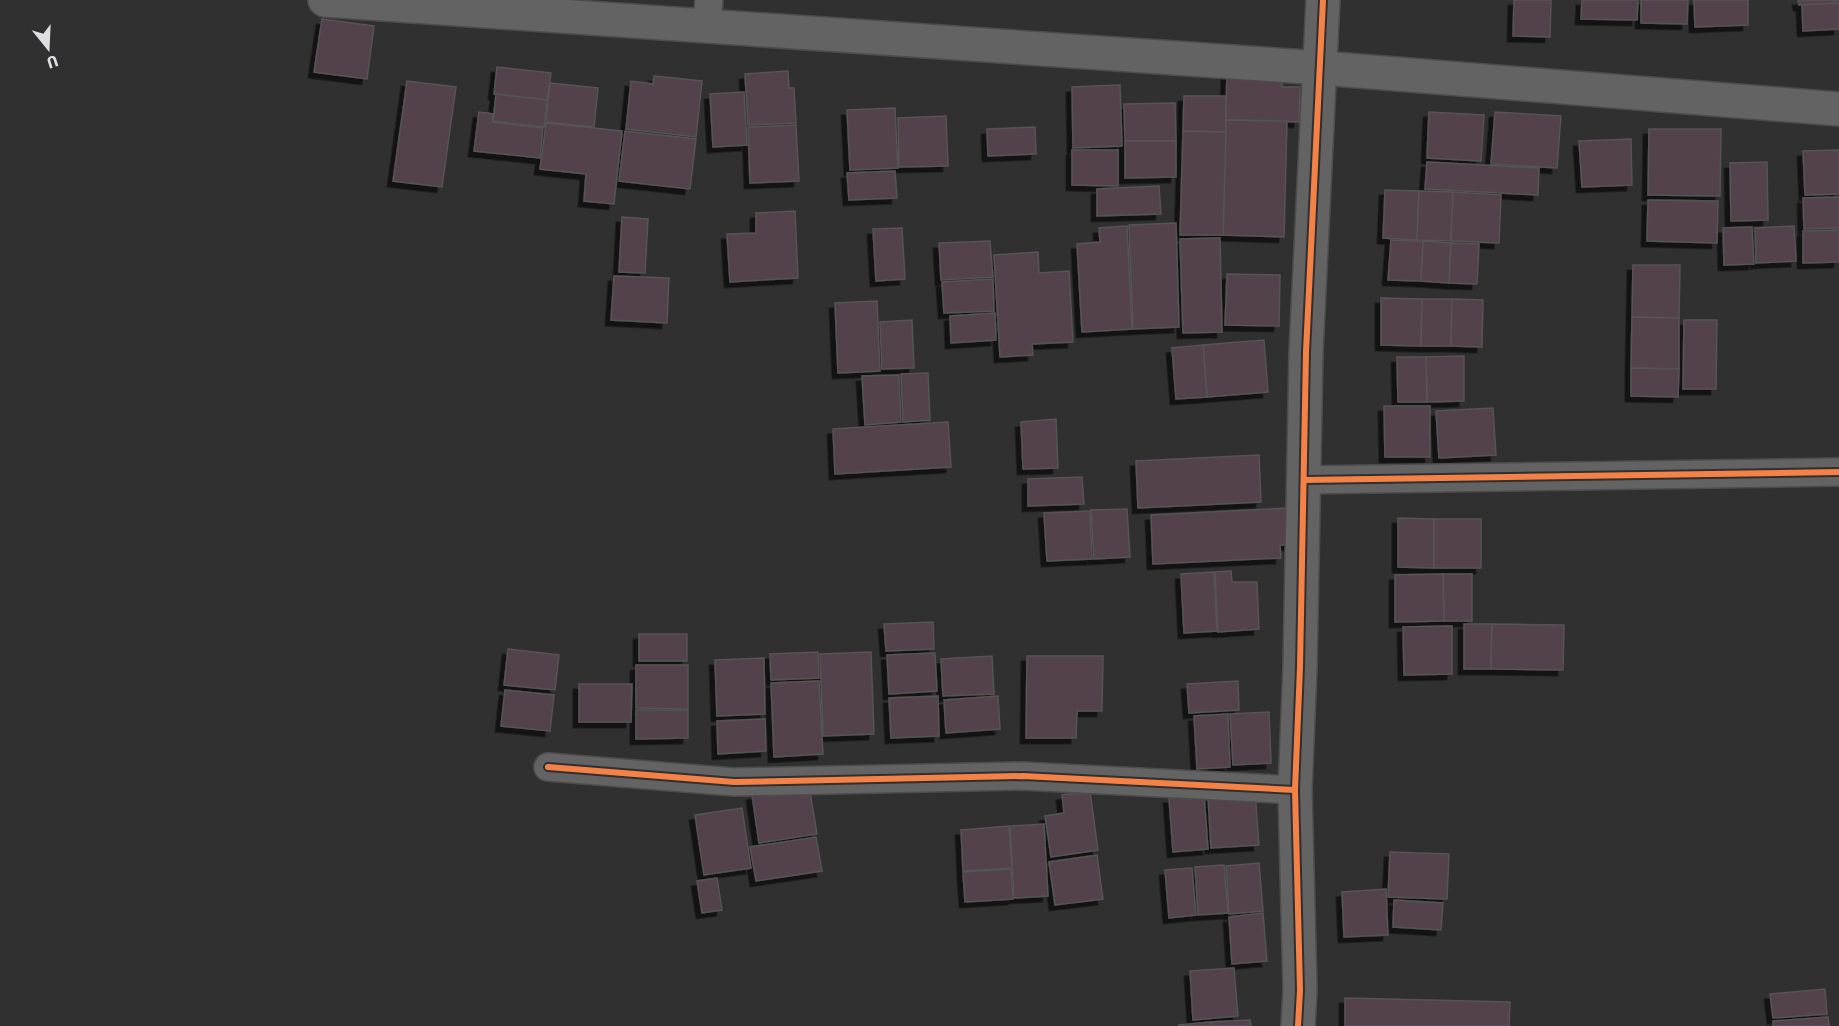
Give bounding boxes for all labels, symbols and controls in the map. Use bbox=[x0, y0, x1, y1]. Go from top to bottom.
north arrow bbox=[18, 18, 78, 78]
text: U bbox=[45, 51, 60, 72]

